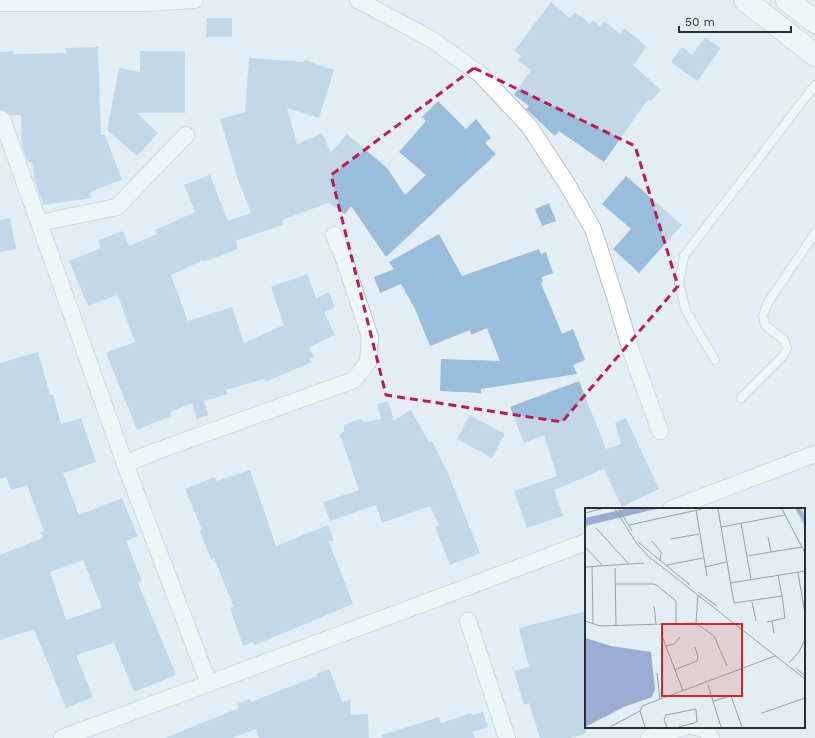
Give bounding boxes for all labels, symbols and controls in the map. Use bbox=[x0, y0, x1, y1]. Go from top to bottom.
scale bar bbox=[679, 8, 791, 34]
text: 50 m bbox=[685, 15, 715, 29]
inset map bbox=[585, 508, 805, 728]

